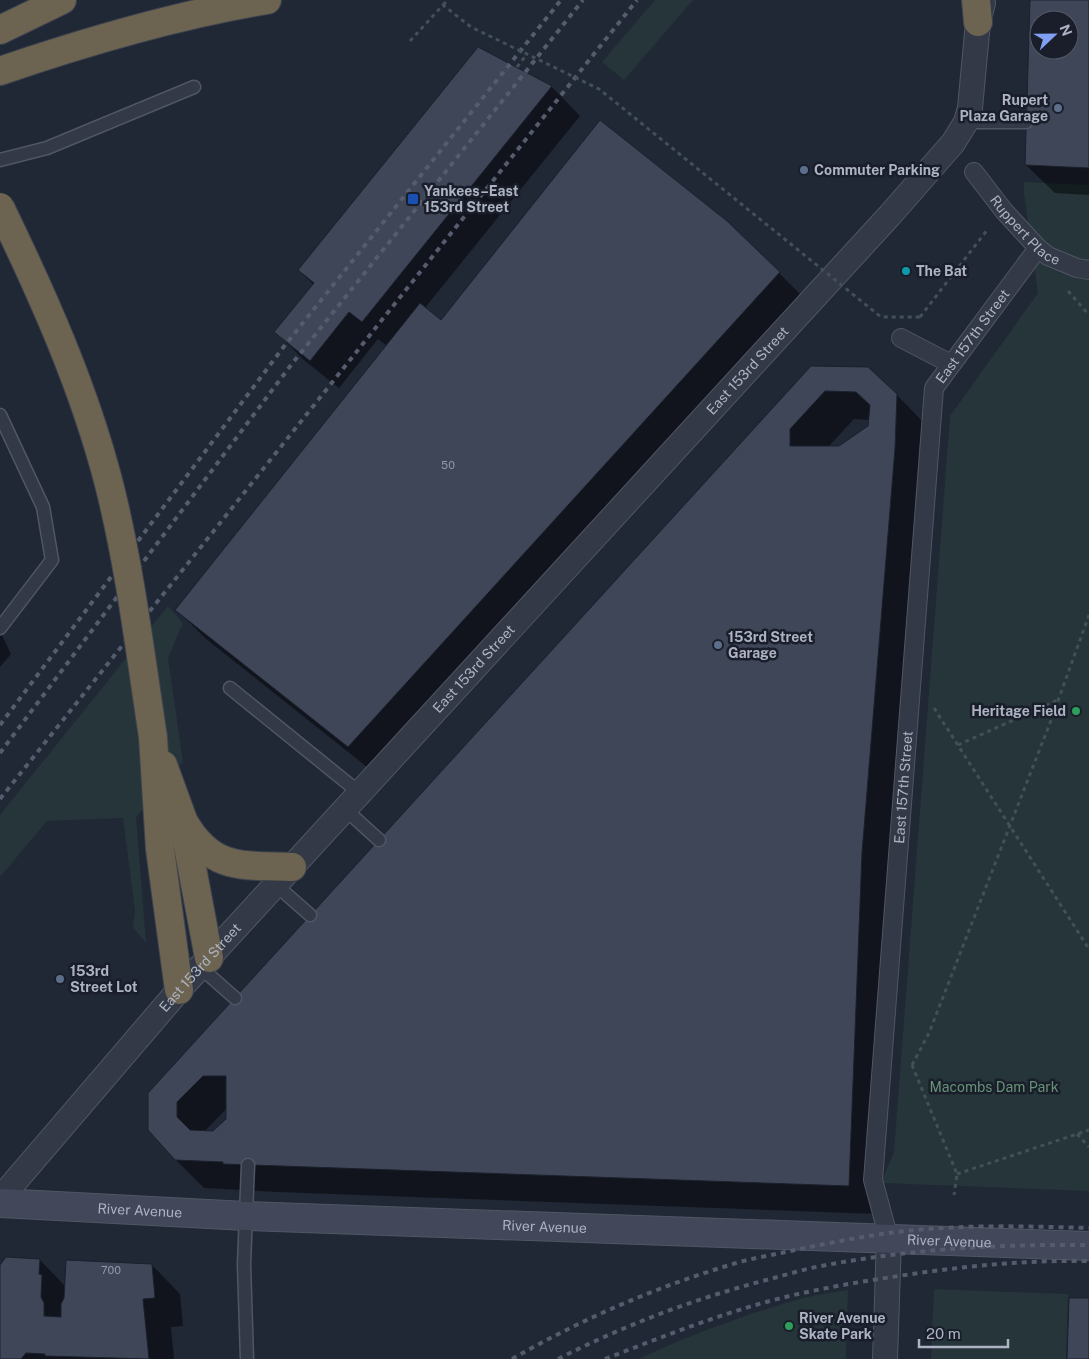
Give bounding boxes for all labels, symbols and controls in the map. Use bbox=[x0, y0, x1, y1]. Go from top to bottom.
north arrow bbox=[1029, 10, 1079, 60]
text: N bbox=[1057, 22, 1076, 38]
place label: Rupert Plaza Garage bbox=[959, 92, 1048, 124]
marker: Rupert Plaza Garage bbox=[1052, 102, 1064, 114]
place label: Commuter Parking bbox=[814, 162, 940, 178]
marker: Commuter Parking bbox=[798, 164, 810, 176]
place label: Yankees–East 153rd Street bbox=[424, 183, 519, 215]
marker: Yankees–East 153rd Street bbox=[406, 192, 420, 206]
street label: Ruppert Place bbox=[987, 192, 1062, 268]
place label: The Bat bbox=[916, 263, 967, 279]
marker: The Bat bbox=[900, 265, 912, 277]
street label: East 157th Street bbox=[932, 286, 1013, 386]
street label: East 153rd Street bbox=[703, 323, 792, 418]
house number: 50 bbox=[441, 459, 455, 471]
street label: East 153rd Street bbox=[429, 622, 518, 716]
place label: 153rd Street Garage bbox=[728, 629, 813, 661]
marker: 153rd Street Garage bbox=[712, 639, 724, 651]
place label: Heritage Field bbox=[971, 703, 1066, 719]
marker: Heritage Field bbox=[1070, 705, 1082, 717]
street label: East 157th Street bbox=[891, 730, 916, 844]
street label: East 153rd Street bbox=[156, 920, 244, 1015]
place label: 153rd Street Lot bbox=[70, 963, 138, 995]
marker: 153rd Street Lot bbox=[54, 973, 66, 985]
park label: Macombs Dam Park bbox=[929, 1079, 1059, 1095]
street label: River Avenue bbox=[97, 1200, 183, 1221]
street label: River Avenue bbox=[502, 1217, 587, 1236]
street label: River Avenue bbox=[907, 1232, 992, 1251]
house number: 700 bbox=[101, 1264, 121, 1276]
place label: River Avenue Skate Park bbox=[799, 1310, 886, 1342]
scale bar bbox=[919, 1316, 1008, 1348]
marker: River Avenue Skate Park bbox=[783, 1320, 795, 1332]
text: 20 m bbox=[926, 1325, 961, 1342]

